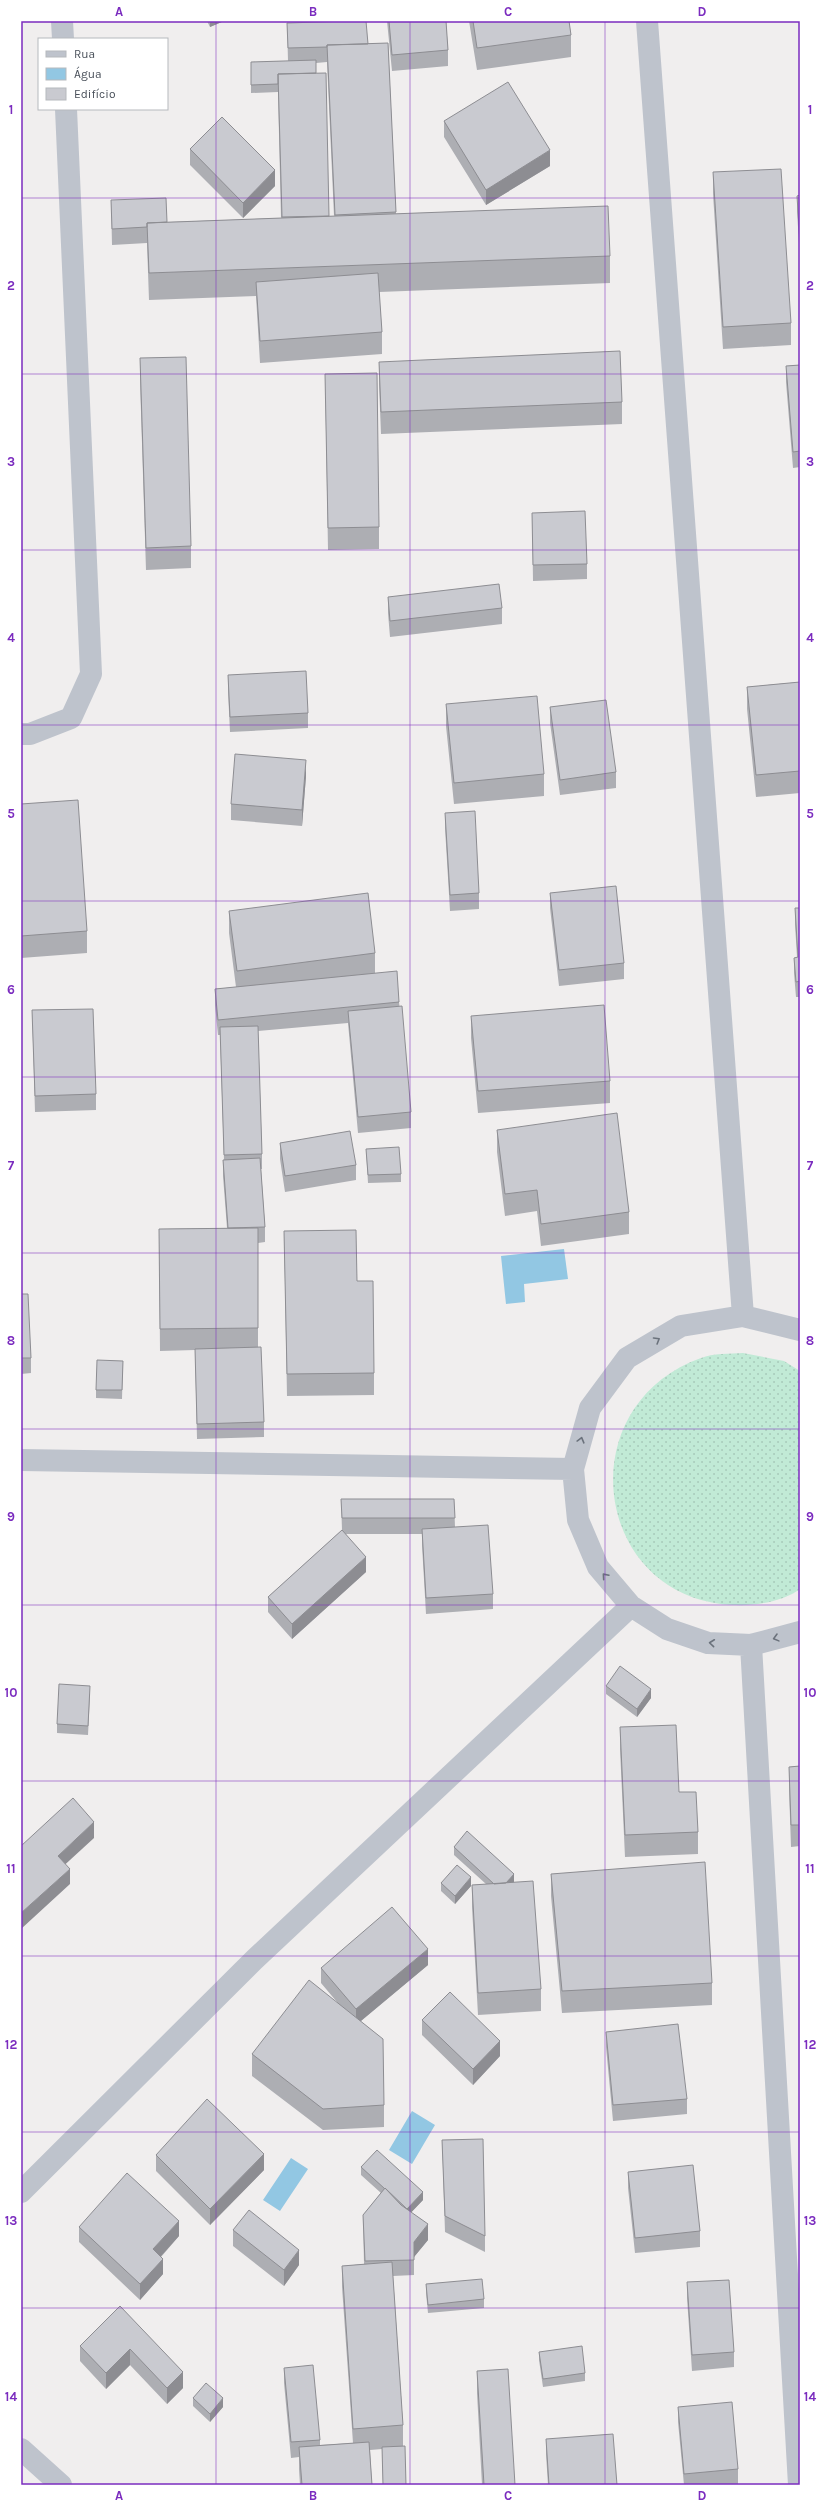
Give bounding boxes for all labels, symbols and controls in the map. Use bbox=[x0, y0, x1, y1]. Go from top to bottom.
text: A bbox=[115, 4, 123, 19]
text: B bbox=[309, 4, 317, 19]
text: C bbox=[504, 4, 512, 19]
text: D bbox=[698, 4, 707, 19]
legend bbox=[38, 38, 168, 110]
text: Rua bbox=[74, 47, 95, 61]
text: Água bbox=[74, 66, 102, 81]
text: Edifício bbox=[74, 87, 115, 101]
text: 1 bbox=[9, 102, 13, 117]
text: 1 bbox=[808, 102, 812, 117]
text: 2 bbox=[7, 278, 15, 293]
text: 2 bbox=[806, 278, 814, 293]
text: 3 bbox=[7, 454, 15, 469]
text: 3 bbox=[806, 454, 814, 469]
text: 4 bbox=[7, 630, 15, 645]
text: 4 bbox=[806, 630, 814, 645]
text: 5 bbox=[7, 806, 15, 821]
text: 5 bbox=[806, 806, 814, 821]
text: 6 bbox=[7, 982, 15, 997]
text: 6 bbox=[806, 982, 814, 997]
text: 7 bbox=[8, 1158, 15, 1173]
text: 7 bbox=[807, 1158, 814, 1173]
text: 8 bbox=[7, 1333, 15, 1348]
text: 8 bbox=[806, 1333, 814, 1348]
one-way arrow bbox=[653, 1338, 660, 1345]
one-way arrow bbox=[577, 1436, 585, 1443]
text: 9 bbox=[7, 1509, 15, 1524]
text: 9 bbox=[806, 1509, 814, 1524]
one-way arrow bbox=[603, 1573, 610, 1580]
one-way arrow bbox=[772, 1633, 779, 1642]
one-way arrow bbox=[709, 1638, 715, 1647]
text: 10 bbox=[5, 1685, 17, 1700]
text: 10 bbox=[804, 1685, 816, 1700]
text: 11 bbox=[6, 1861, 16, 1876]
text: 11 bbox=[805, 1861, 815, 1876]
text: 12 bbox=[5, 2037, 17, 2052]
text: 12 bbox=[804, 2037, 816, 2052]
text: 13 bbox=[5, 2213, 17, 2228]
text: 13 bbox=[804, 2213, 816, 2228]
text: 14 bbox=[5, 2389, 17, 2404]
text: 14 bbox=[804, 2389, 816, 2404]
text: A bbox=[115, 2488, 123, 2503]
text: B bbox=[309, 2488, 317, 2503]
text: C bbox=[504, 2488, 512, 2503]
text: D bbox=[698, 2488, 707, 2503]

